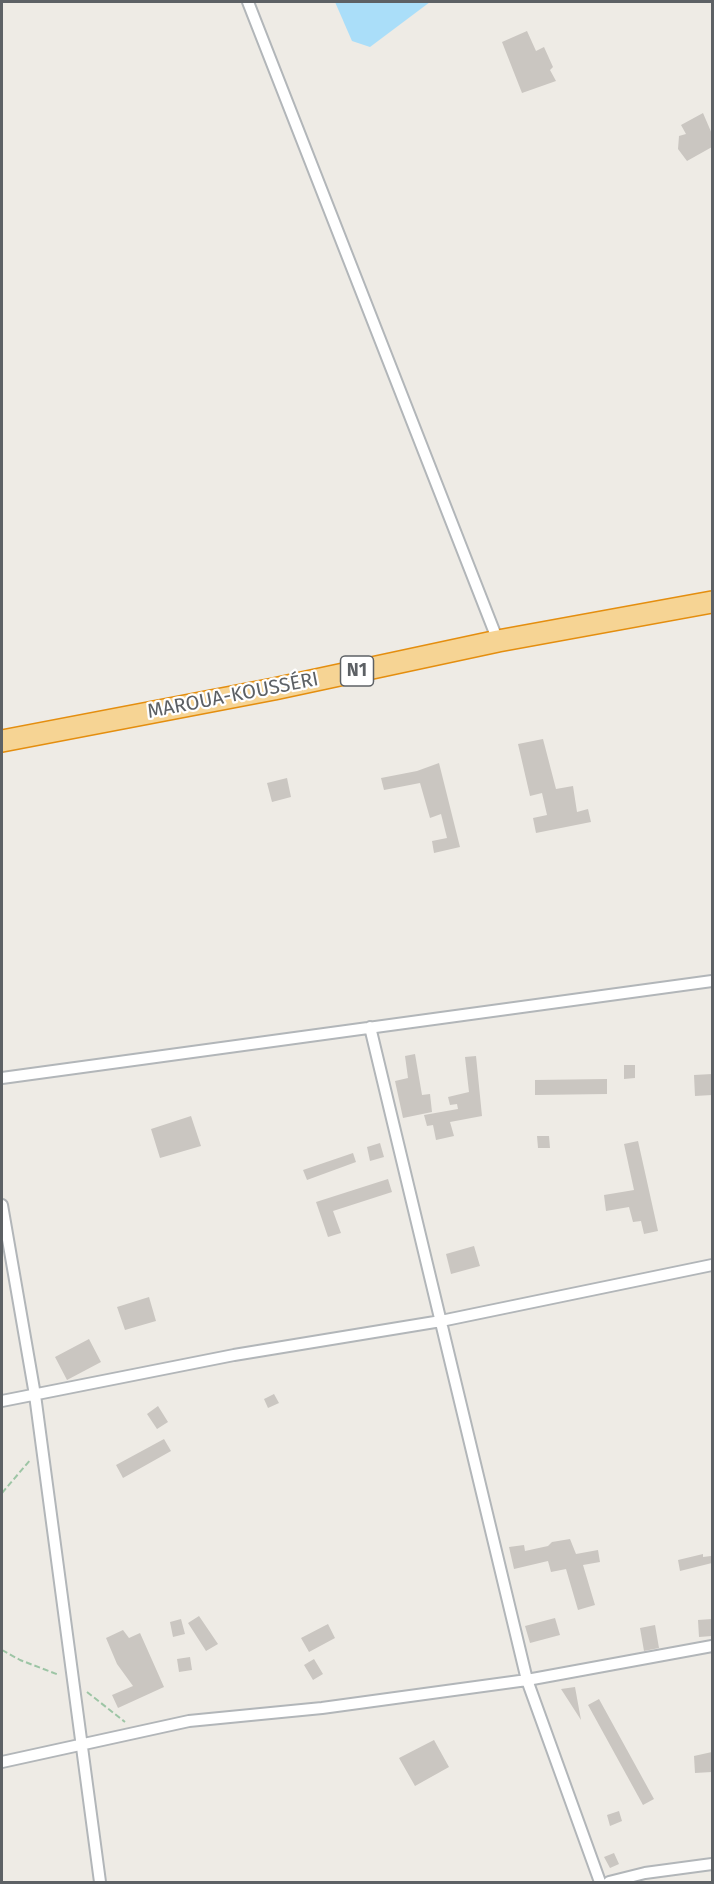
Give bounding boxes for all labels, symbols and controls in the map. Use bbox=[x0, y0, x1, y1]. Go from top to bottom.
road number: N1 bbox=[340, 656, 374, 686]
street label: MAROUA-KOUSSÉRI bbox=[145, 668, 321, 724]

